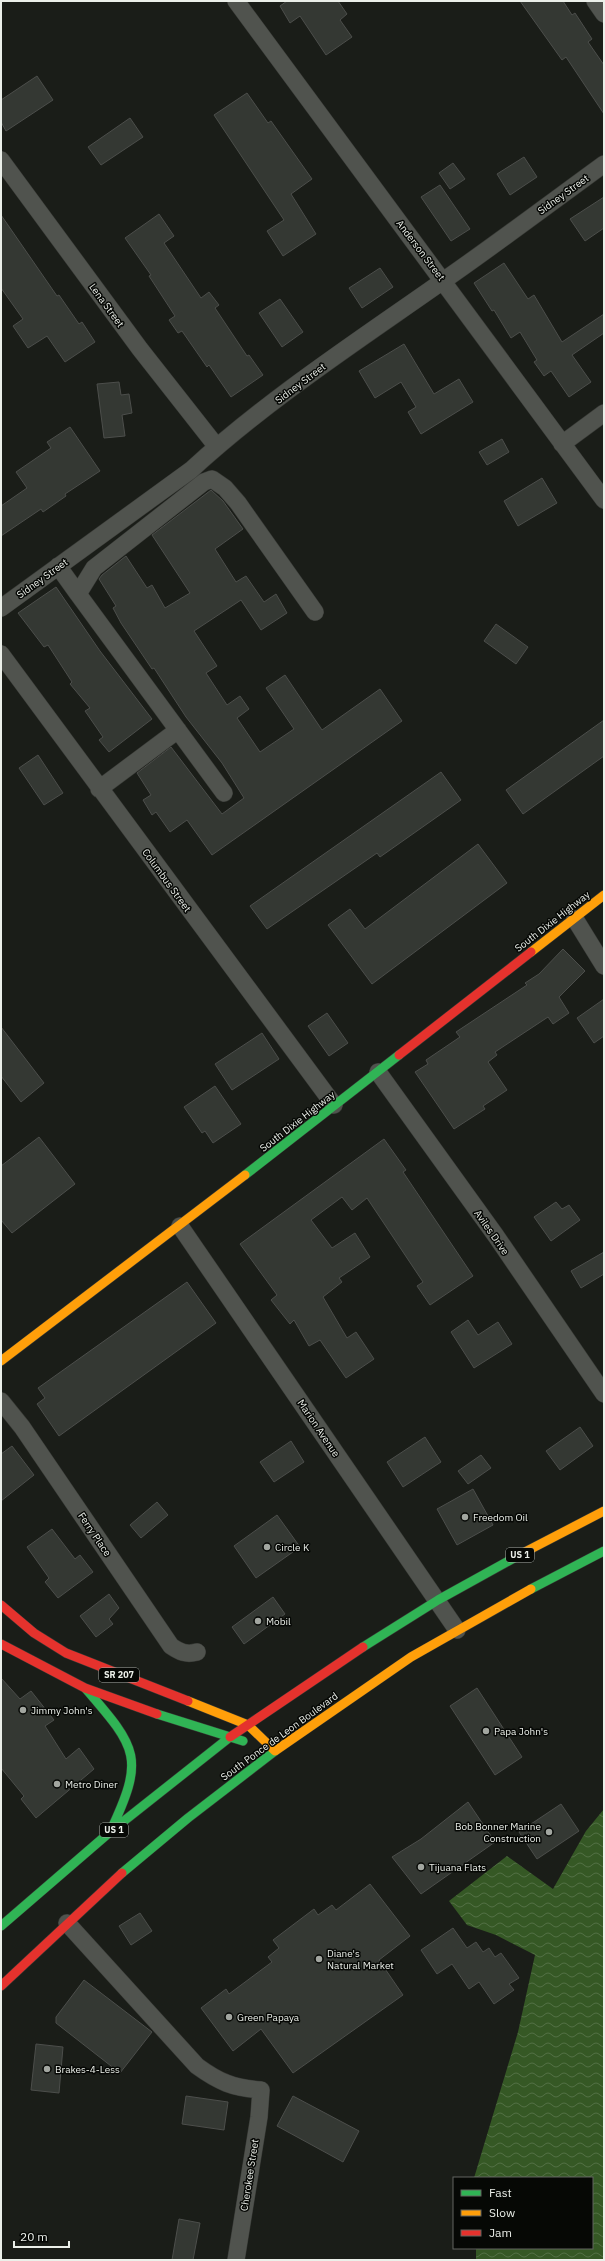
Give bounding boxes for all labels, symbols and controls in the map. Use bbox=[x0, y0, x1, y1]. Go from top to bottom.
street label: Sidney Street bbox=[535, 171, 592, 217]
street label: Anderson Street bbox=[393, 217, 448, 284]
street label: Lena Street bbox=[86, 281, 127, 330]
street label: Sidney Street bbox=[272, 360, 329, 407]
street label: Sidney Street bbox=[14, 555, 71, 601]
street label: Columbus Street bbox=[139, 846, 194, 915]
street label: South Dixie Highway bbox=[512, 888, 592, 955]
street label: South Dixie Highway bbox=[257, 1088, 337, 1155]
street label: Aviles Drive bbox=[471, 1207, 512, 1258]
street label: Marion Avenue bbox=[295, 1397, 343, 1460]
street label: Ferry Place bbox=[75, 1510, 114, 1559]
place label: Freedom Oil bbox=[473, 1511, 528, 1524]
marker: Freedom Oil bbox=[460, 1512, 470, 1522]
place label: Circle K bbox=[275, 1541, 310, 1554]
marker: Circle K bbox=[262, 1542, 272, 1552]
road number: US 1 bbox=[506, 1548, 534, 1562]
place label: Mobil bbox=[266, 1615, 291, 1628]
marker: Mobil bbox=[253, 1616, 263, 1626]
road number: SR 207 bbox=[99, 1668, 139, 1682]
street label: South Ponce de Leon Boulevard bbox=[218, 1689, 340, 1783]
place label: Jimmy John's bbox=[31, 1704, 93, 1717]
marker: Jimmy John's bbox=[18, 1705, 28, 1715]
place label: Papa John's bbox=[494, 1725, 548, 1738]
marker: Papa John's bbox=[481, 1726, 491, 1736]
place label: Metro Diner bbox=[65, 1778, 118, 1791]
marker: Metro Diner bbox=[52, 1779, 62, 1789]
place label: Bob Bonner Marine Construction bbox=[455, 1820, 542, 1845]
road number: US 1 bbox=[100, 1823, 128, 1837]
marker: Bob Bonner Marine Construction bbox=[544, 1827, 554, 1837]
place label: Tijuana Flats bbox=[429, 1861, 486, 1874]
marker: Tijuana Flats bbox=[416, 1862, 426, 1872]
place label: Diane's Natural Market bbox=[327, 1947, 394, 1972]
marker: Diane's Natural Market bbox=[314, 1954, 324, 1964]
place label: Green Papaya bbox=[237, 2011, 300, 2024]
marker: Green Papaya bbox=[224, 2012, 234, 2022]
place label: Brakes-4-Less bbox=[55, 2063, 120, 2076]
marker: Brakes-4-Less bbox=[42, 2064, 52, 2074]
street label: Cherokee Street bbox=[237, 2138, 262, 2212]
legend bbox=[453, 2177, 593, 2249]
text: Fast bbox=[489, 2185, 512, 2200]
text: Slow bbox=[489, 2205, 515, 2220]
scale bar bbox=[14, 2223, 69, 2249]
text: Jam bbox=[489, 2225, 512, 2240]
text: 20 m bbox=[20, 2229, 48, 2244]

